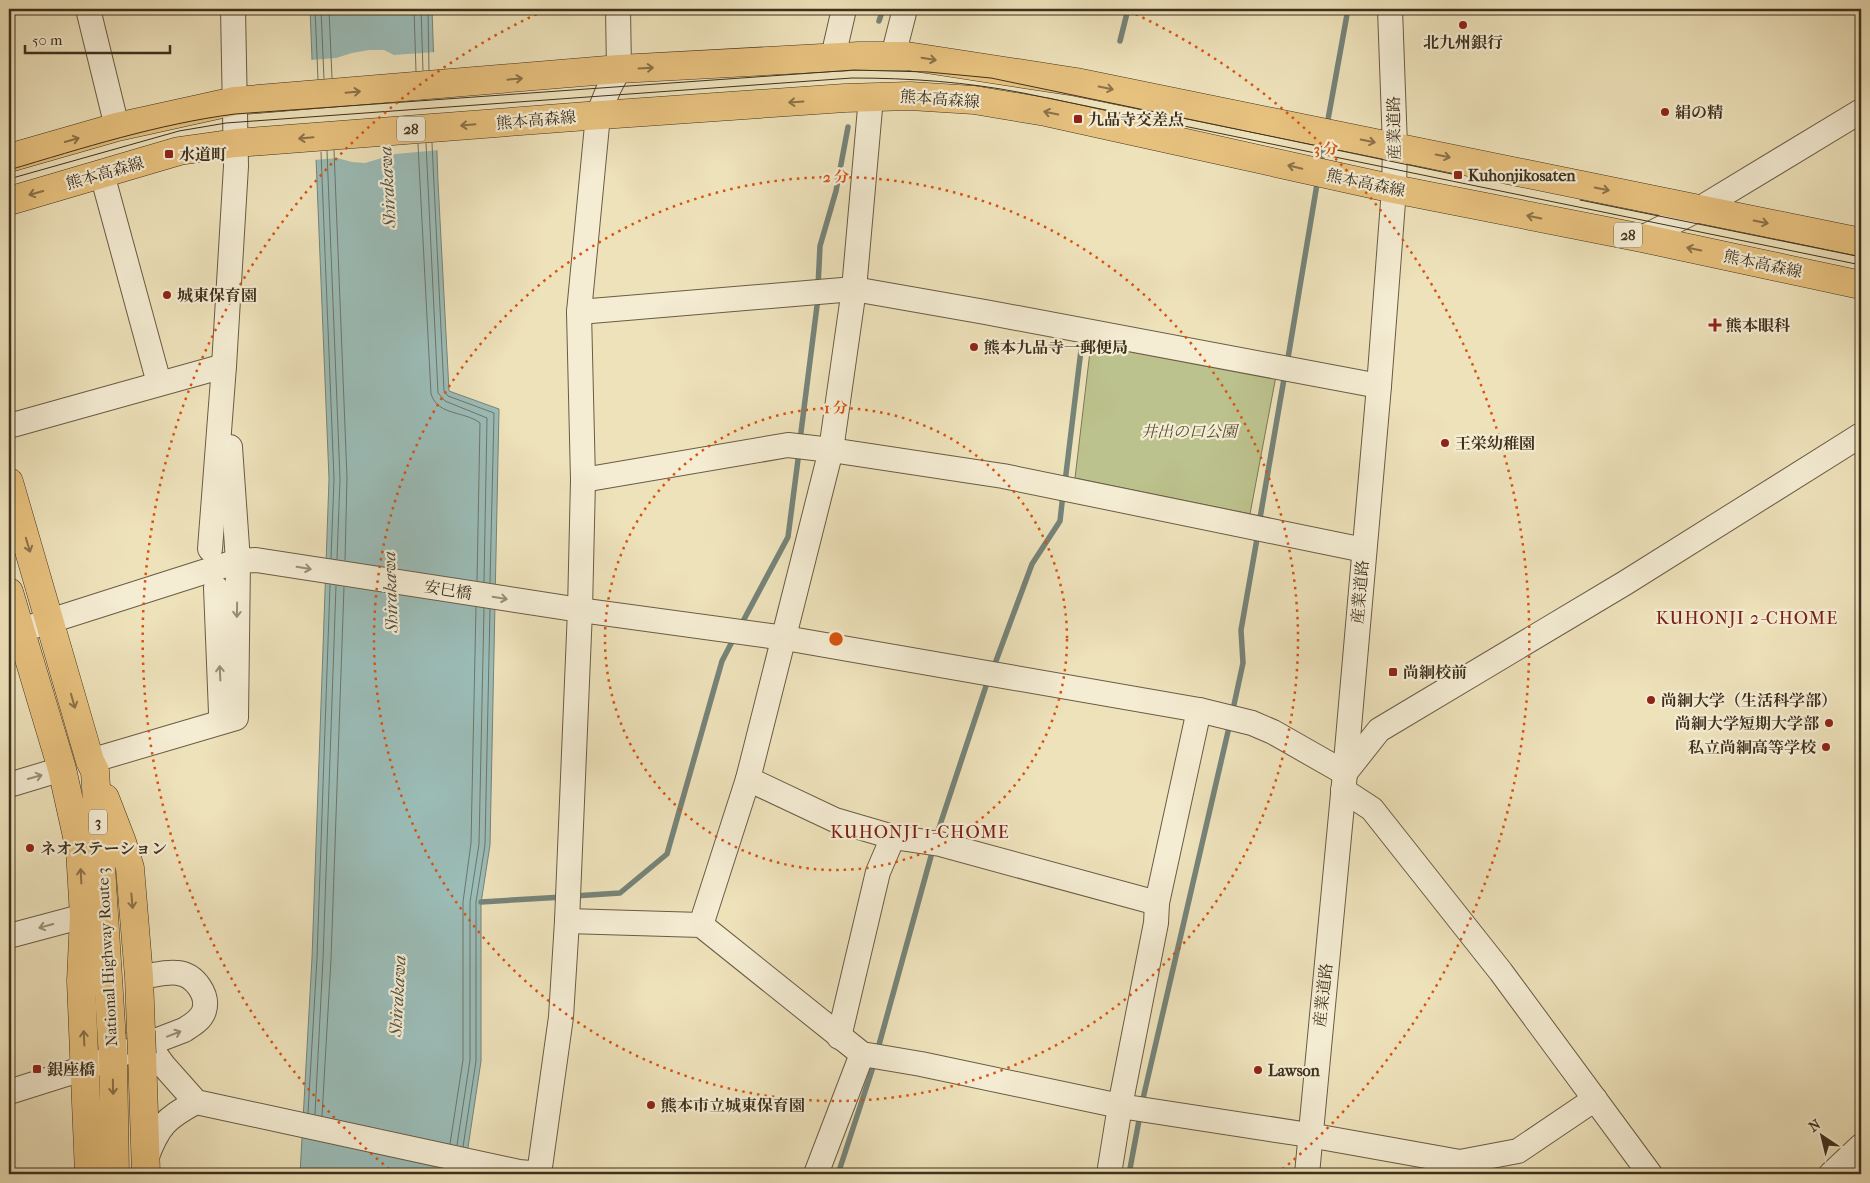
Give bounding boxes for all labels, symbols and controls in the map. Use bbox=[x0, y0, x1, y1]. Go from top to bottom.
marker: 北九州銀行 bbox=[1457, 19, 1469, 31]
scale bar bbox=[25, 22, 170, 54]
text: 50 m bbox=[32, 31, 63, 49]
place label: 北九州銀行 bbox=[1423, 33, 1503, 52]
one-way arrow bbox=[920, 54, 936, 64]
one-way arrow bbox=[638, 63, 654, 72]
one-way arrow bbox=[507, 74, 523, 83]
one-way arrow bbox=[1098, 84, 1114, 93]
one-way arrow bbox=[345, 87, 361, 96]
street label: 熊本高森線 bbox=[899, 87, 981, 111]
street label: 産業道路 bbox=[1384, 96, 1404, 160]
one-way arrow bbox=[788, 97, 804, 106]
place label: 絹の精 bbox=[1675, 103, 1723, 122]
marker: 絹の精 bbox=[1659, 106, 1671, 118]
street label: 熊本高森線 bbox=[495, 107, 577, 133]
one-way arrow bbox=[1043, 108, 1059, 118]
place label: 九品寺交差点 bbox=[1088, 110, 1184, 129]
marker: 九品寺交差点 bbox=[1072, 113, 1084, 125]
road number: 28 bbox=[397, 116, 425, 142]
one-way arrow bbox=[460, 120, 476, 130]
one-way arrow bbox=[298, 133, 314, 142]
one-way arrow bbox=[64, 134, 80, 144]
one-way arrow bbox=[1360, 137, 1376, 146]
text: 3 分 bbox=[1314, 140, 1338, 158]
place label: 水道町 bbox=[179, 145, 227, 164]
water label: Shirakawa bbox=[375, 146, 401, 229]
marker: 水道町 bbox=[163, 148, 175, 160]
one-way arrow bbox=[1434, 152, 1450, 162]
street label: 熊本高森線 bbox=[64, 153, 146, 193]
one-way arrow bbox=[1287, 162, 1303, 172]
street label: 熊本高森線 bbox=[1325, 165, 1407, 201]
place label: Kuhonjikosaten bbox=[1468, 166, 1576, 185]
text: 2 分 bbox=[823, 168, 849, 186]
marker: Kuhonjikosaten bbox=[1452, 169, 1464, 181]
one-way arrow bbox=[1593, 185, 1609, 195]
one-way arrow bbox=[29, 188, 45, 198]
one-way arrow bbox=[1527, 212, 1543, 221]
one-way arrow bbox=[1753, 218, 1769, 227]
road number: 28 bbox=[1614, 222, 1642, 248]
one-way arrow bbox=[1686, 244, 1702, 253]
street label: 熊本高森線 bbox=[1722, 246, 1804, 282]
place label: 城東保育園 bbox=[177, 286, 257, 305]
marker: 城東保育園 bbox=[161, 289, 173, 301]
place label: 熊本眼科 bbox=[1726, 316, 1791, 335]
marker: 熊本眼科 bbox=[1708, 318, 1722, 332]
place label: 熊本九品寺一郵便局 bbox=[984, 338, 1128, 357]
marker: 熊本九品寺一郵便局 bbox=[968, 341, 980, 353]
text: 1 分 bbox=[824, 399, 848, 417]
park label: 井出の口公園 bbox=[1141, 422, 1240, 441]
place label: 王栄幼稚園 bbox=[1455, 434, 1535, 453]
marker: 王栄幼稚園 bbox=[1439, 437, 1451, 449]
one-way arrow bbox=[23, 537, 33, 553]
water label: Shirakawa bbox=[379, 551, 403, 634]
street label: 産業道路 bbox=[1348, 559, 1372, 625]
one-way arrow bbox=[296, 563, 312, 573]
street label: 安巳橋 bbox=[423, 577, 473, 603]
one-way arrow bbox=[491, 593, 507, 603]
one-way arrow bbox=[233, 602, 242, 618]
district label: KUHONJI 2-CHOME bbox=[1656, 608, 1838, 629]
centre of rings bbox=[827, 630, 845, 648]
place label: 尚絅校前 bbox=[1403, 663, 1467, 682]
one-way arrow bbox=[215, 666, 224, 682]
marker: 尚絅校前 bbox=[1387, 666, 1399, 678]
place label: 尚絅大学（生活科学部） bbox=[1661, 691, 1837, 710]
one-way arrow bbox=[69, 693, 79, 709]
marker: 尚絅大学（生活科学部） bbox=[1645, 694, 1657, 706]
place label: 尚絅大学短期大学部 bbox=[1675, 714, 1820, 733]
marker: 尚絅大学短期大学部 bbox=[1823, 717, 1835, 729]
place label: 私立尚絅高等学校 bbox=[1688, 738, 1817, 757]
marker: 私立尚絅高等学校 bbox=[1820, 741, 1832, 753]
one-way arrow bbox=[27, 772, 43, 782]
road number: 3 bbox=[89, 810, 107, 834]
district label: KUHONJI 1-CHOME bbox=[830, 822, 1010, 843]
place label: ネオステーション bbox=[40, 839, 167, 858]
marker: ネオステーション bbox=[24, 842, 36, 854]
street label: National Highway Route 3 bbox=[93, 867, 121, 1047]
one-way arrow bbox=[77, 868, 86, 884]
one-way arrow bbox=[128, 893, 137, 909]
one-way arrow bbox=[39, 922, 55, 931]
water label: Shirakawa bbox=[385, 955, 411, 1038]
street label: 産業道路 bbox=[1310, 962, 1336, 1028]
one-way arrow bbox=[166, 1029, 182, 1038]
one-way arrow bbox=[79, 1030, 89, 1046]
place label: 銀座橋 bbox=[47, 1060, 95, 1079]
place label: Lawson bbox=[1268, 1061, 1321, 1080]
marker: 銀座橋 bbox=[31, 1063, 43, 1075]
marker: Lawson bbox=[1252, 1064, 1264, 1076]
one-way arrow bbox=[108, 1079, 118, 1095]
place label: 熊本市立城東保育園 bbox=[661, 1096, 805, 1115]
marker: 熊本市立城東保育園 bbox=[645, 1099, 657, 1111]
north arrow bbox=[1798, 1110, 1848, 1160]
text: N bbox=[1806, 1116, 1824, 1136]

